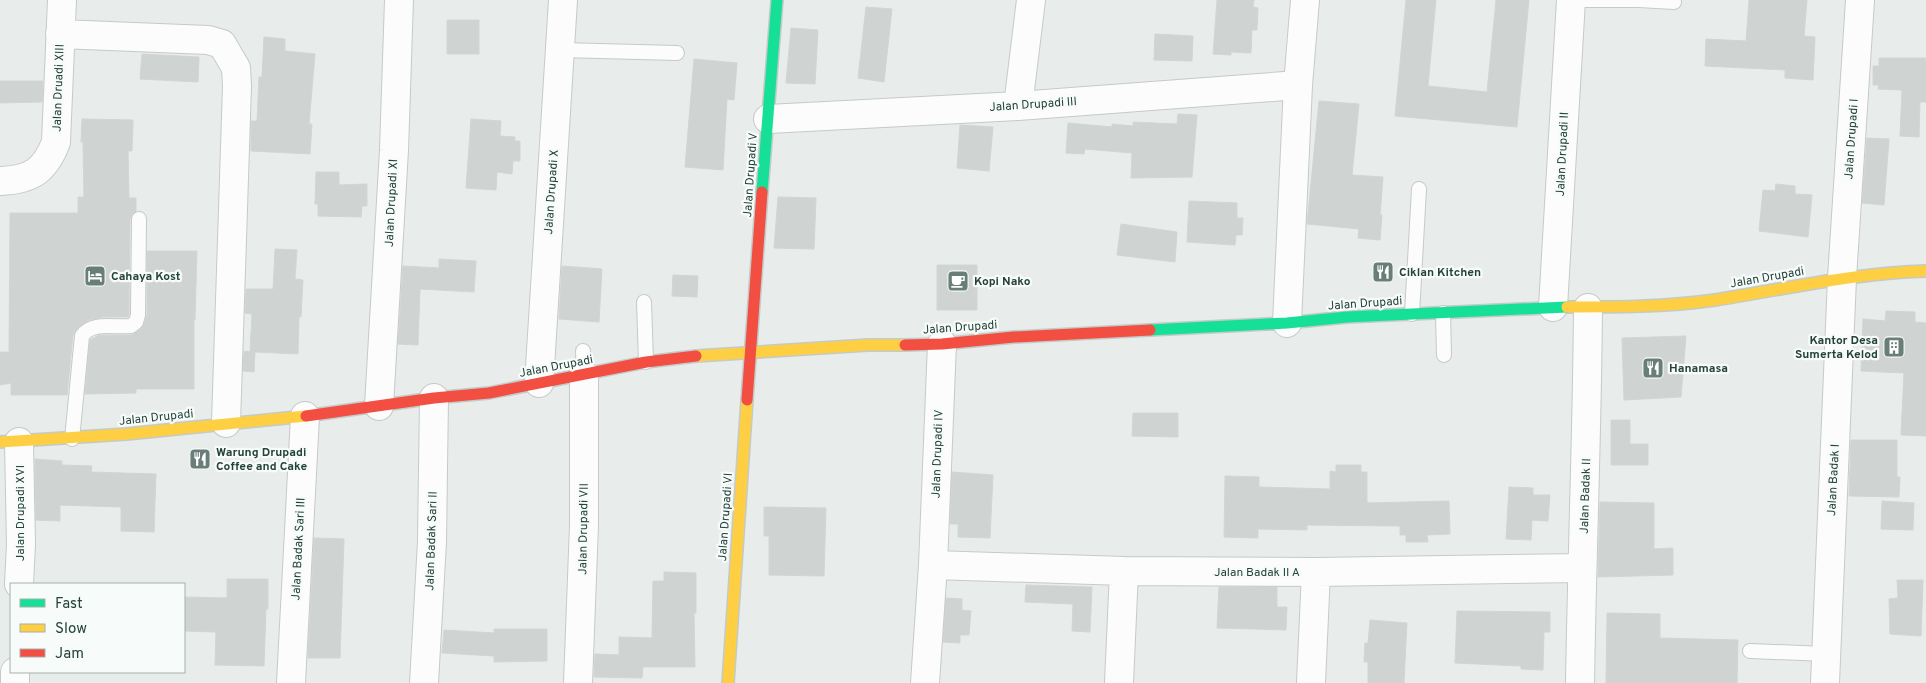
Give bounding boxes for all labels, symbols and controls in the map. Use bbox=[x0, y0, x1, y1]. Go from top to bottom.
street label: Jalan Druadi XIII bbox=[49, 44, 69, 132]
street label: Jalan Drupadi III bbox=[989, 94, 1077, 116]
street label: Jalan Drupadi I bbox=[1841, 98, 1863, 180]
street label: Jalan Drupadi II bbox=[1553, 111, 1573, 197]
street label: Jalan Drupadi V bbox=[740, 132, 762, 218]
street label: Jalan Drupadi X bbox=[541, 149, 563, 235]
street label: Jalan Drupadi XI bbox=[382, 159, 402, 247]
restaurant icon: Ciklan Kitchen bbox=[1371, 260, 1395, 284]
hotel icon: Cahaya Kost bbox=[83, 264, 107, 288]
street label: Jalan Drupadi bbox=[1729, 264, 1805, 292]
place label: Ciklan Kitchen bbox=[1399, 265, 1481, 281]
place label: Cahaya Kost bbox=[111, 269, 181, 285]
cafe icon: Kopi Nako bbox=[946, 269, 970, 293]
place label: Kopi Nako bbox=[974, 274, 1031, 290]
street label: Jalan Drupadi bbox=[1327, 293, 1403, 315]
street label: Jalan Drupadi bbox=[922, 317, 998, 339]
place label: Kantor Desa Sumerta Kelod bbox=[1795, 333, 1878, 363]
building icon: Kantor Desa Sumerta Kelod bbox=[1882, 335, 1906, 359]
street label: Jalan Drupadi bbox=[518, 352, 594, 382]
restaurant icon: Hanamasa bbox=[1641, 356, 1665, 380]
place label: Hanamasa bbox=[1669, 361, 1728, 377]
street label: Jalan Drupadi bbox=[118, 406, 194, 430]
street label: Jalan Drupadi IV bbox=[928, 409, 948, 499]
street label: Jalan Badak I bbox=[1824, 444, 1844, 517]
place label: Warung Drupadi Coffee and Cake bbox=[216, 445, 307, 475]
restaurant icon: Warung Drupadi Coffee and Cake bbox=[188, 447, 212, 471]
street label: Jalan Badak II bbox=[1577, 458, 1595, 534]
street label: Jalan Drupadi XVI bbox=[13, 465, 29, 561]
street label: Jalan Drupadi VI bbox=[715, 472, 737, 562]
street label: Jalan Drupadi VII bbox=[575, 483, 593, 575]
street label: Jalan Badak Sari II bbox=[422, 491, 442, 591]
street label: Jalan Badak Sari III bbox=[288, 497, 310, 601]
street label: Jalan Badak II A bbox=[1214, 565, 1300, 581]
legend bbox=[10, 583, 185, 673]
text: Fast bbox=[55, 595, 83, 614]
text: Slow bbox=[55, 620, 87, 639]
text: Jam bbox=[55, 645, 84, 664]

